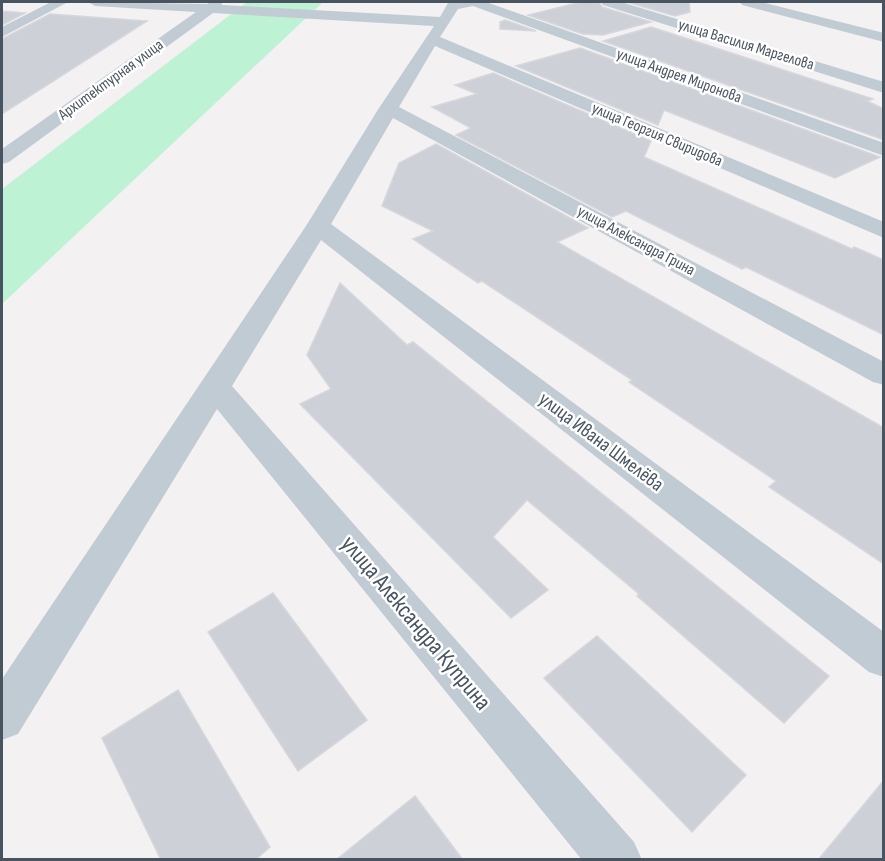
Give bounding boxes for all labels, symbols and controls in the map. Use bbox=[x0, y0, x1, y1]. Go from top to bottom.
street label: улица Василия Маргелова bbox=[676, 15, 816, 75]
street label: Архитектурная улица bbox=[54, 36, 167, 125]
street label: улица Андрея Миронова bbox=[614, 45, 744, 107]
street label: улица Георгия Свиридова bbox=[589, 99, 725, 171]
street label: улица Александра Грина bbox=[574, 202, 698, 280]
street label: улица Ивана Шмелёва bbox=[534, 387, 668, 497]
street label: улица Александра Куприна bbox=[335, 530, 497, 716]

